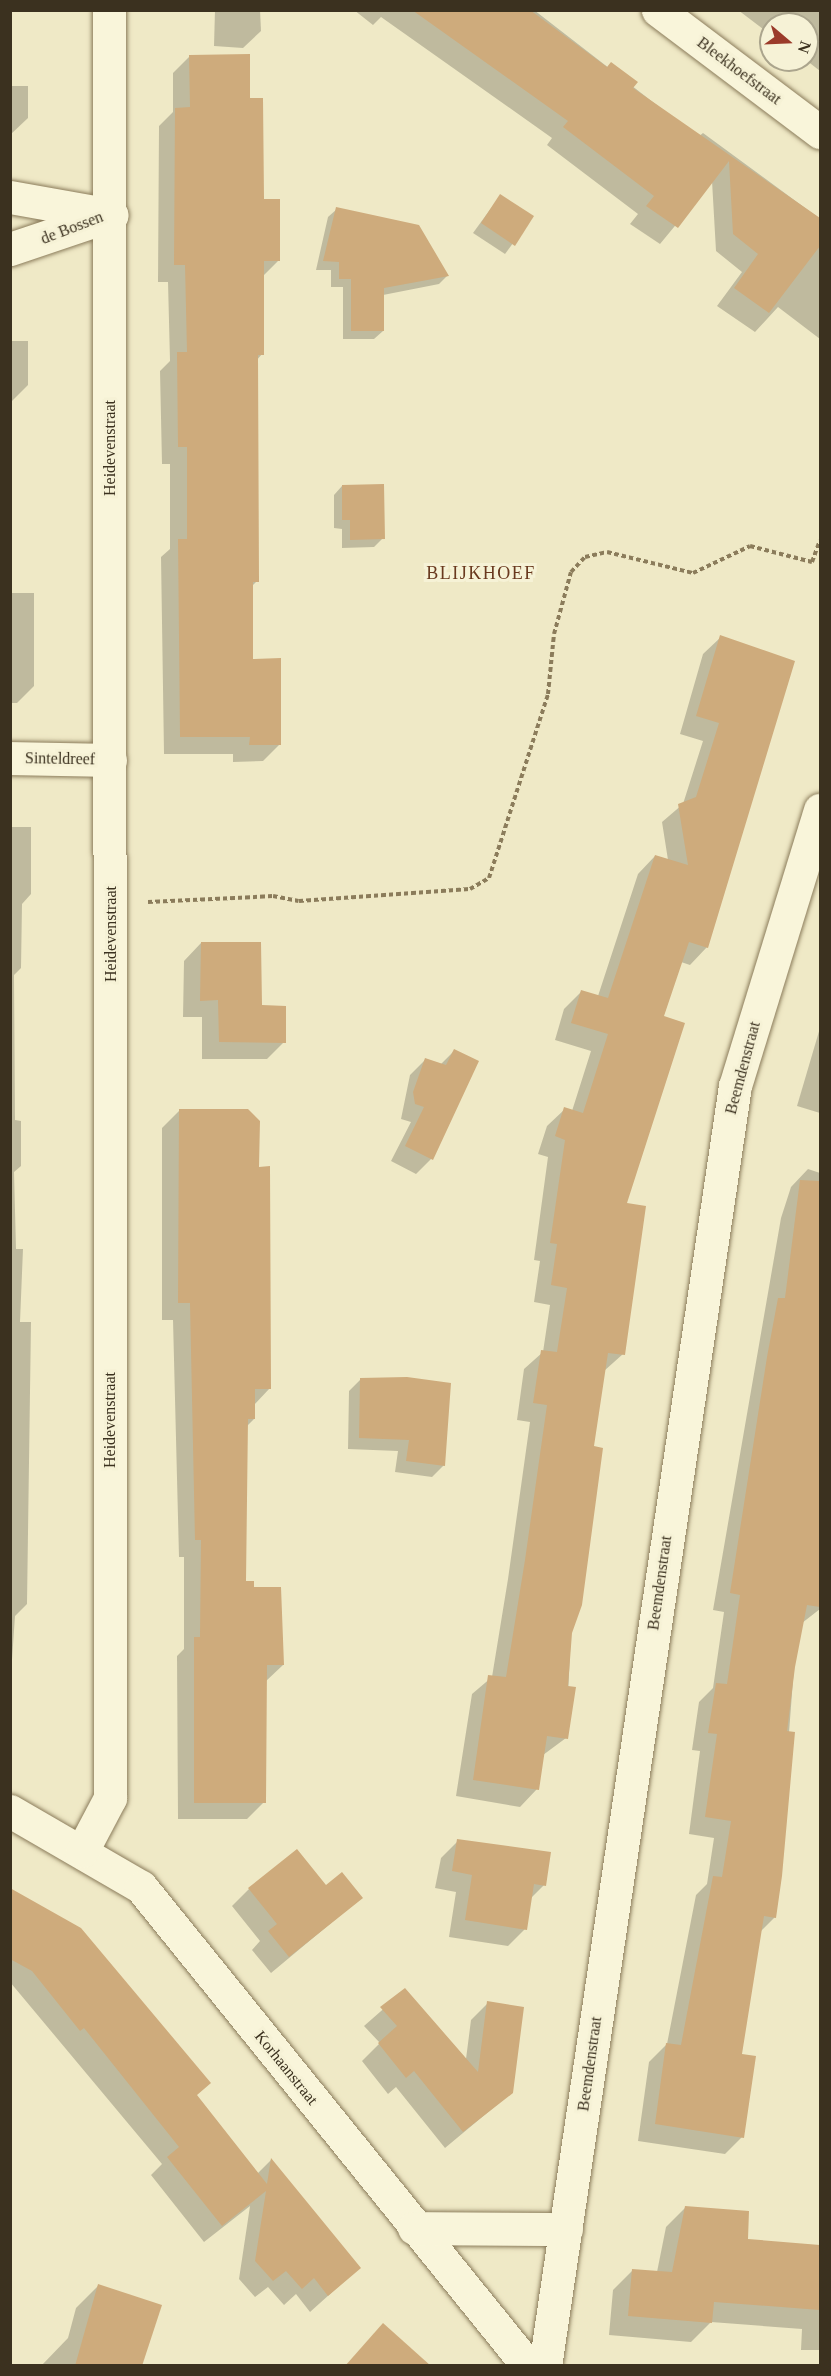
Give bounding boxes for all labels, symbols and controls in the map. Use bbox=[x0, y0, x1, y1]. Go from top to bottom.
north arrow bbox=[759, 12, 819, 72]
street label: Bleekhoefstraat bbox=[693, 33, 785, 109]
text: N bbox=[795, 39, 815, 56]
street label: de Bossen bbox=[38, 207, 106, 249]
street label: Heidevenstraat bbox=[100, 400, 120, 496]
district label: BLIJKHOEF bbox=[426, 562, 536, 584]
street label: Sinteldreef bbox=[25, 749, 95, 769]
street label: Heidevenstraat bbox=[101, 886, 121, 982]
street label: Beemdenstraat bbox=[721, 1020, 765, 1116]
street label: Heidevenstraat bbox=[100, 1372, 120, 1468]
street label: Beemdenstraat bbox=[644, 1535, 676, 1631]
street label: Beemdenstraat bbox=[574, 2016, 606, 2112]
street label: Korhaanstraat bbox=[250, 2027, 322, 2109]

